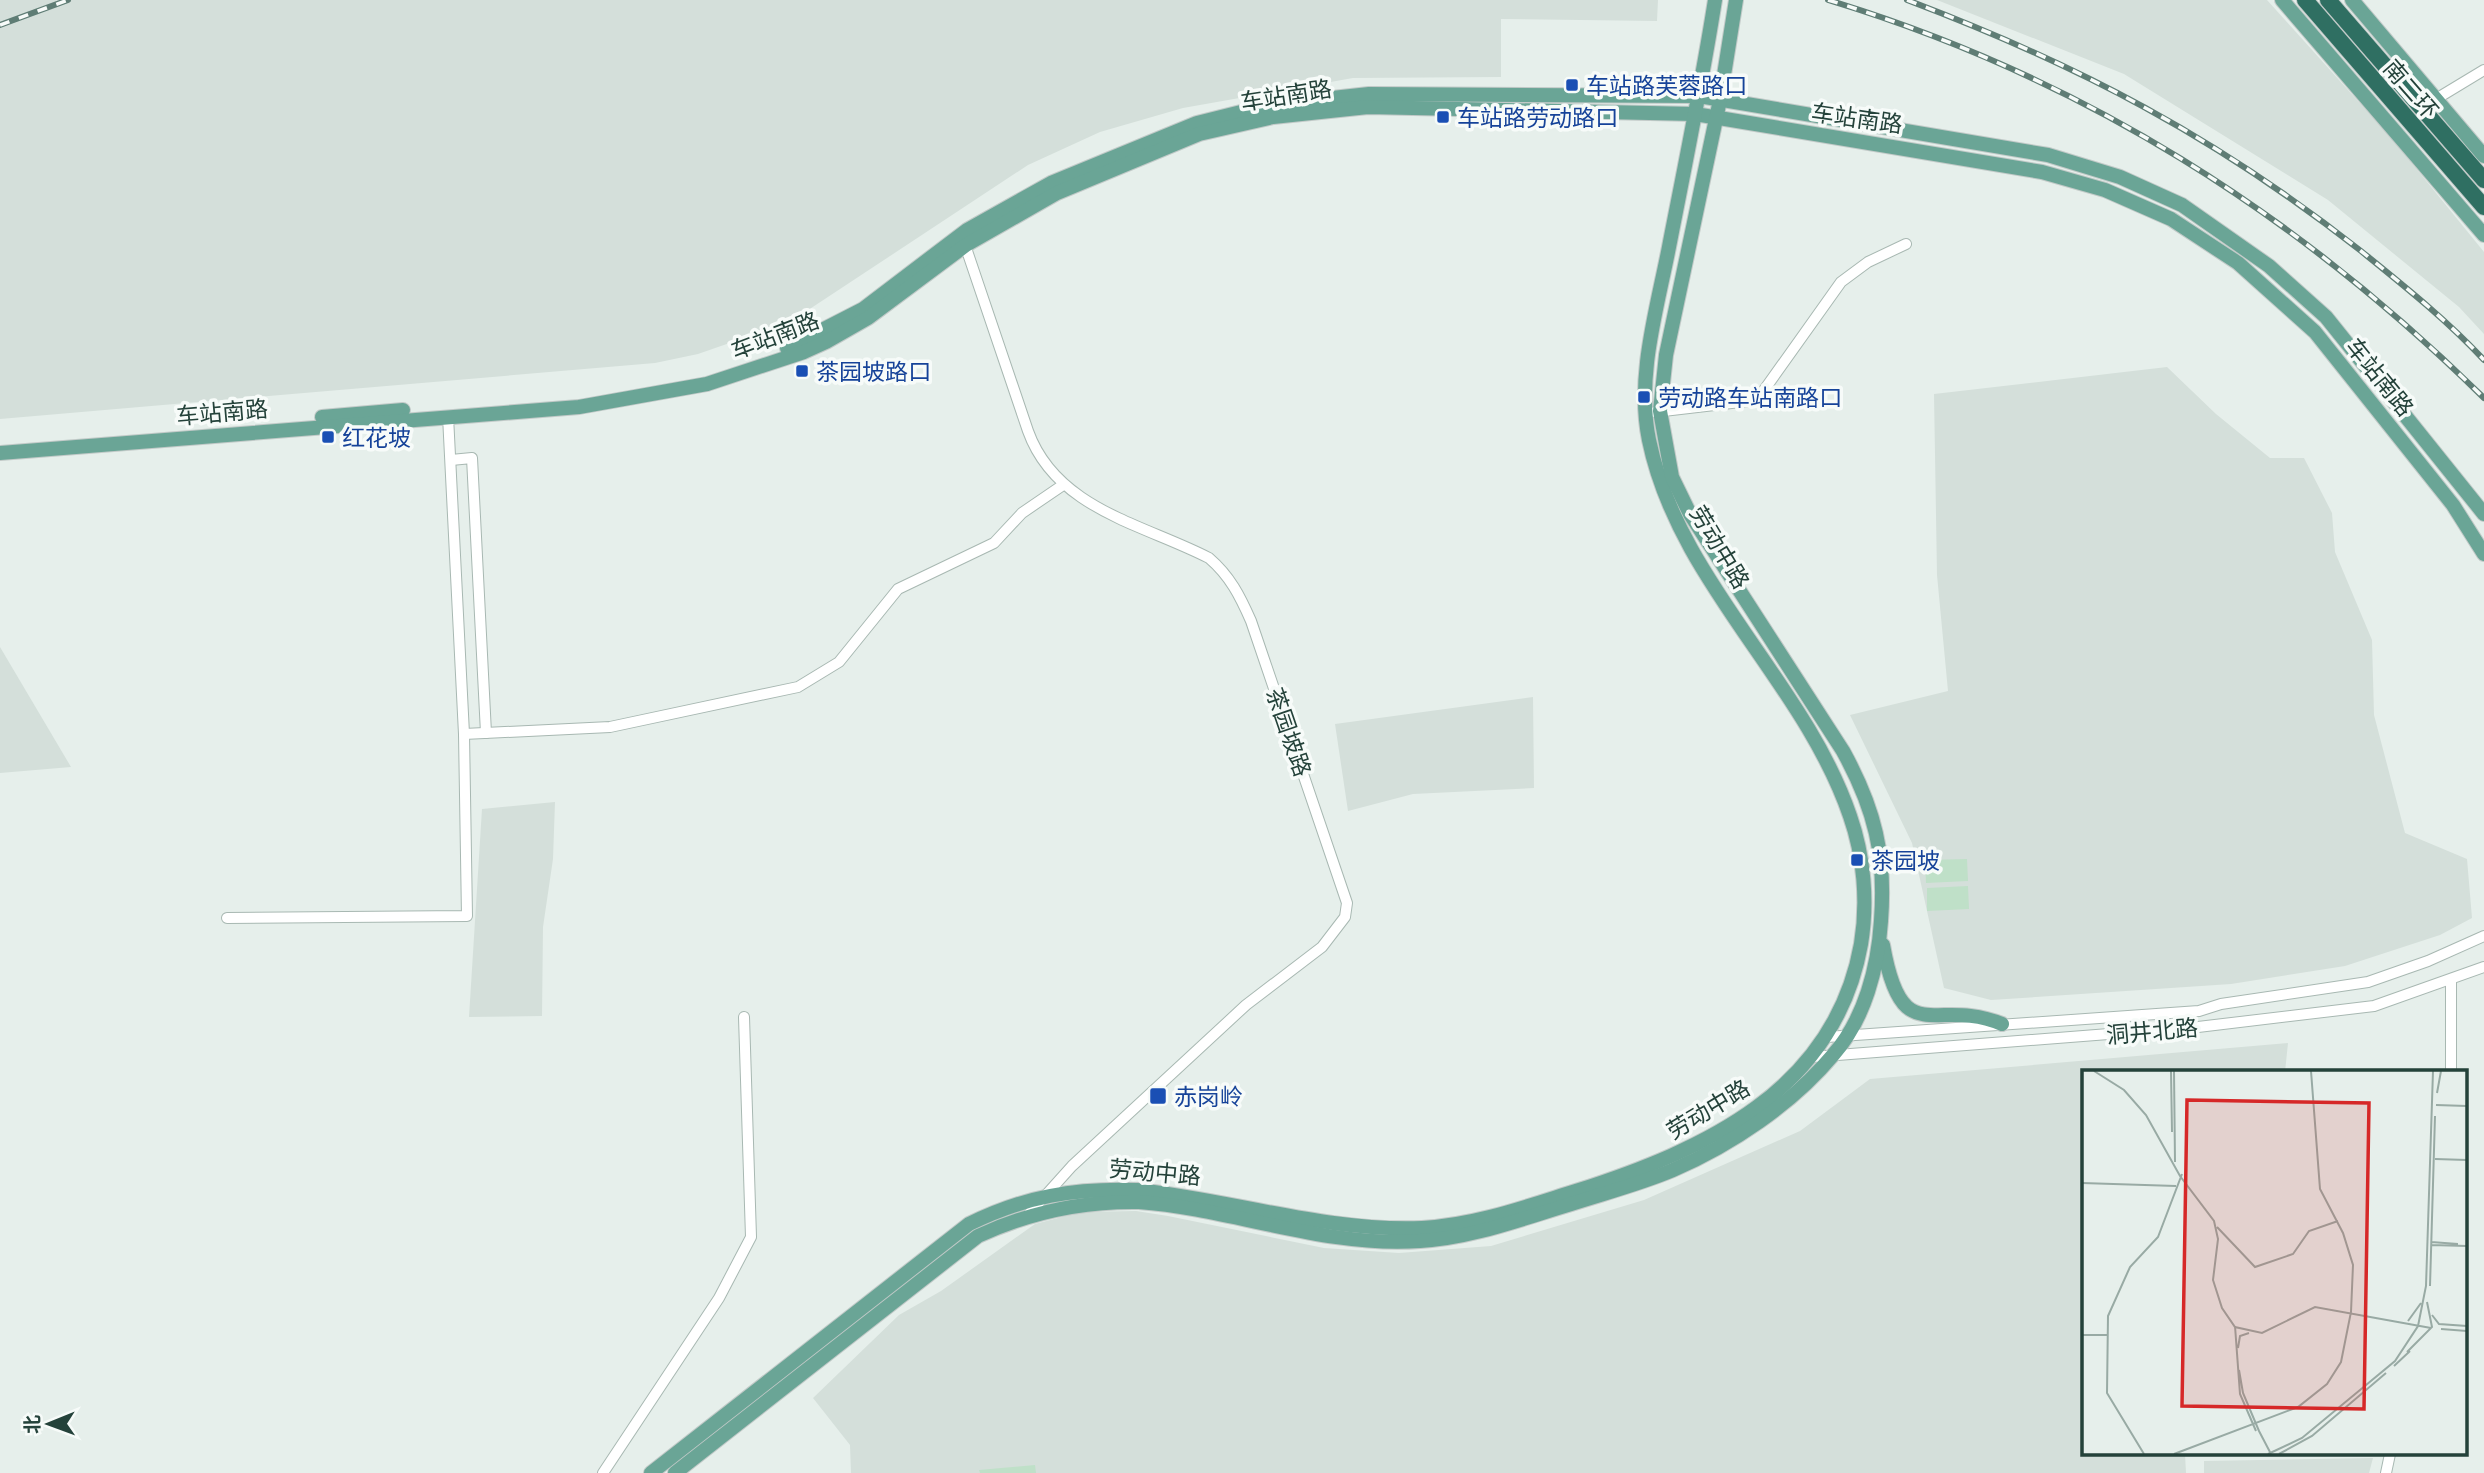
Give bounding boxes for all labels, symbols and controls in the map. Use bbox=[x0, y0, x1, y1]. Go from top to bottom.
street label: 南二环 bbox=[2377, 53, 2445, 125]
place label: 车站路芙蓉路口 bbox=[1586, 71, 1747, 100]
street label: 车站南路 bbox=[1238, 73, 1334, 117]
marker: 车站路芙蓉路口 bbox=[1564, 77, 1580, 93]
street label: 车站南路 bbox=[1809, 97, 1905, 139]
place label: 车站路劳动路口 bbox=[1457, 103, 1618, 132]
marker: 车站路劳动路口 bbox=[1435, 109, 1451, 125]
street label: 车站南路 bbox=[727, 305, 823, 365]
street label: 车站南路 bbox=[2340, 332, 2420, 422]
place label: 茶园坡路口 bbox=[816, 357, 931, 386]
marker: 茶园坡路口 bbox=[794, 363, 810, 379]
place label: 劳动路车站南路口 bbox=[1658, 383, 1842, 412]
marker: 劳动路车站南路口 bbox=[1636, 389, 1652, 405]
street label: 车站南路 bbox=[175, 394, 269, 430]
place label: 红花坡 bbox=[342, 423, 411, 452]
marker: 红花坡 bbox=[320, 429, 336, 445]
street label: 劳动中路 bbox=[1684, 500, 1756, 594]
street label: 茶园坡路 bbox=[1260, 684, 1318, 780]
place label: 茶园坡 bbox=[1871, 846, 1940, 875]
marker: 茶园坡 bbox=[1849, 852, 1865, 868]
street label: 洞井北路 bbox=[2105, 1013, 2199, 1049]
inset map bbox=[2082, 1070, 2466, 1456]
street label: 劳动中路 bbox=[1661, 1073, 1755, 1145]
place label: 赤岗岭 bbox=[1174, 1082, 1243, 1111]
marker: 赤岗岭 bbox=[1148, 1086, 1168, 1106]
street label: 劳动中路 bbox=[1108, 1154, 1202, 1190]
north arrow bbox=[14, 1389, 84, 1459]
text: 北 bbox=[20, 1415, 44, 1434]

